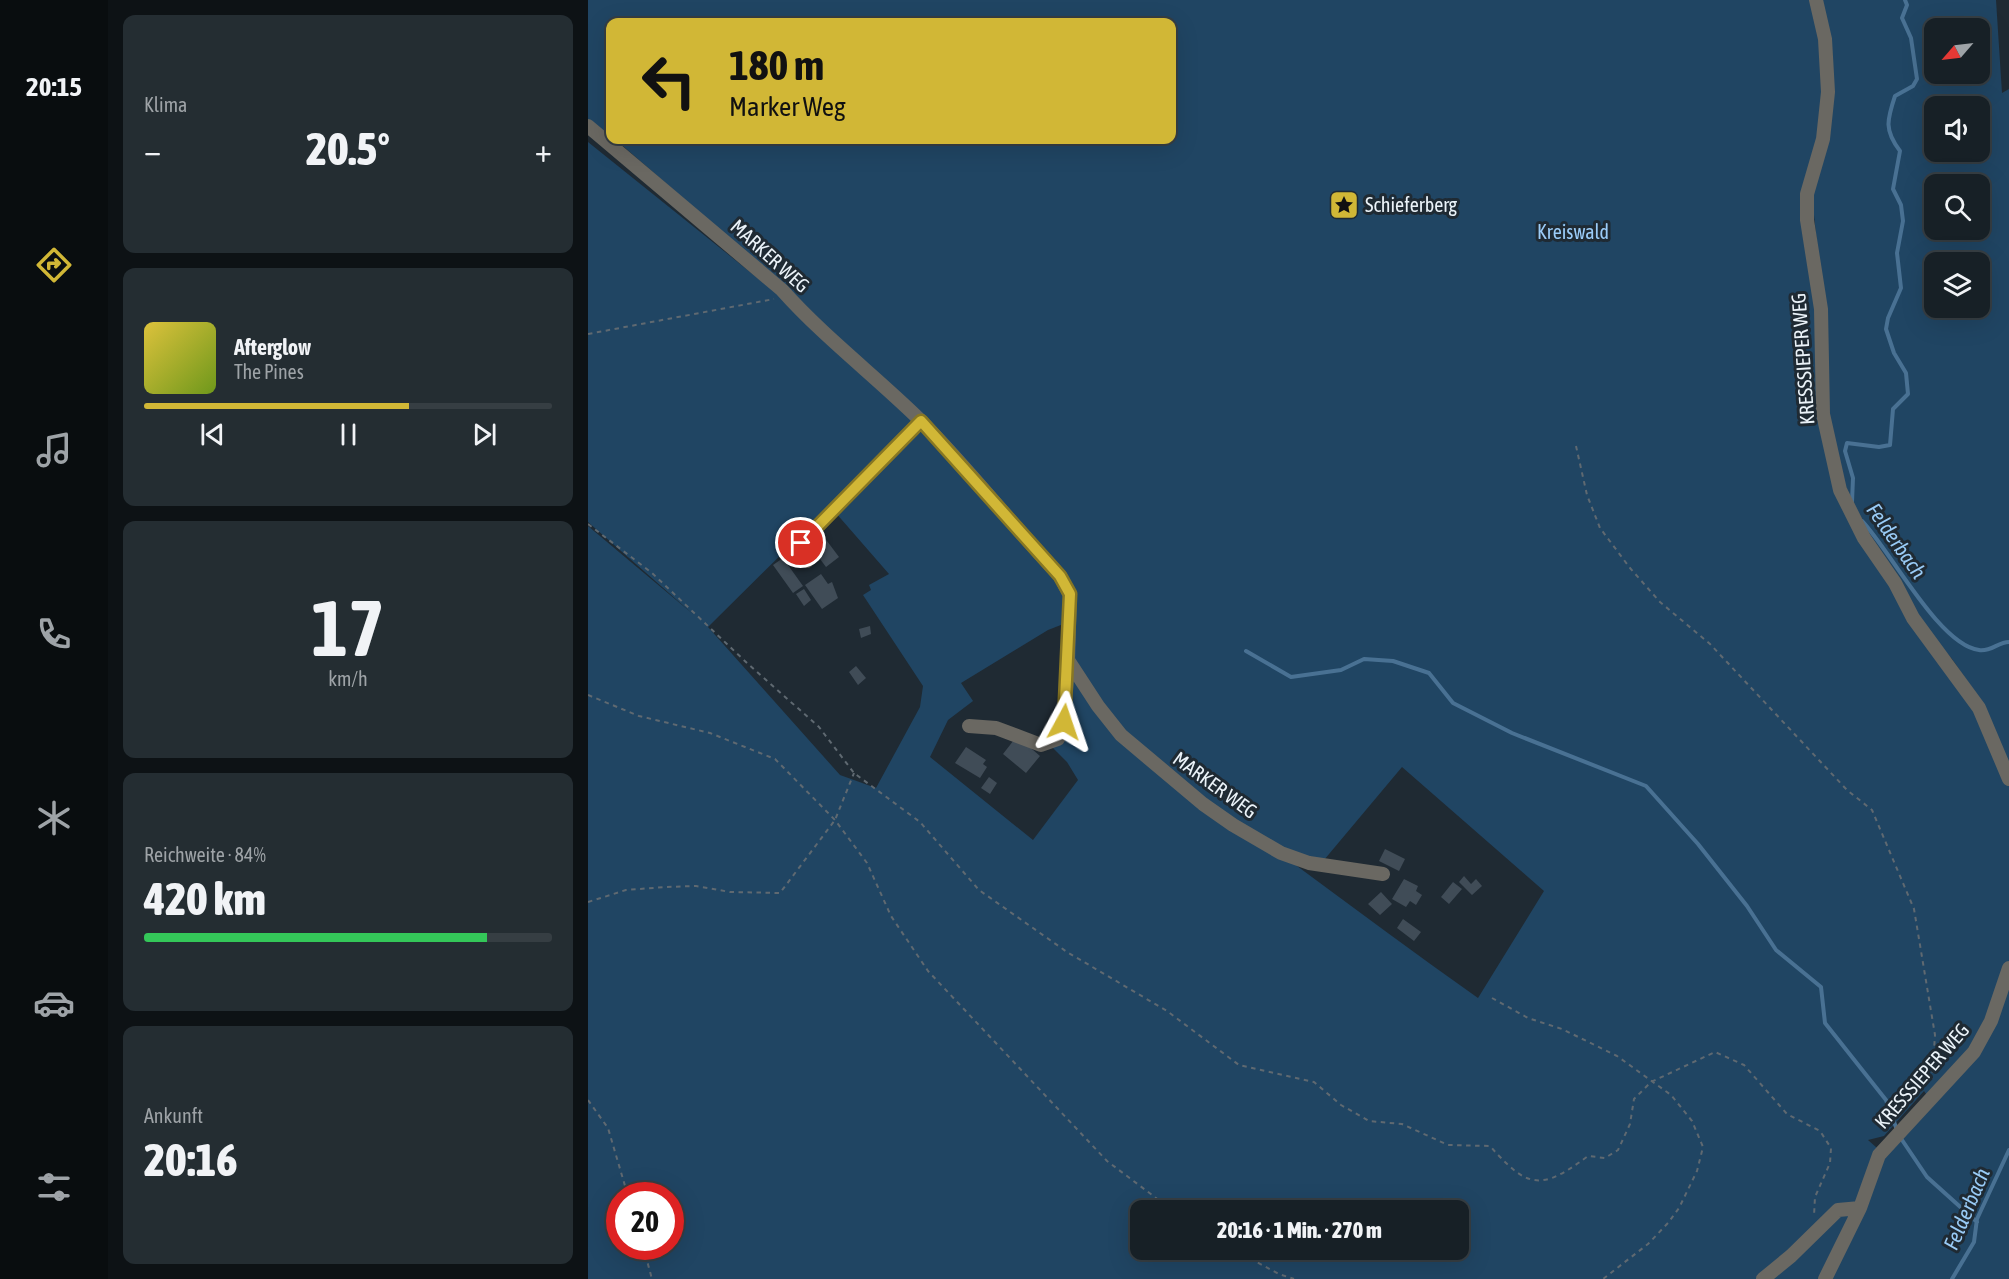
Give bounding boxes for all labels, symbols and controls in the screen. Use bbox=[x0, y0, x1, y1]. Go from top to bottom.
north arrow bbox=[1924, 18, 1990, 84]
map controls bbox=[1924, 18, 1990, 318]
text: 180 m bbox=[729, 41, 824, 89]
icon: left bbox=[630, 42, 708, 120]
text: 20:15 bbox=[26, 71, 82, 102]
text: Marker Weg bbox=[729, 91, 846, 122]
text: Klima bbox=[144, 93, 187, 116]
button: sound bbox=[1924, 96, 1990, 162]
text: 20.5° bbox=[306, 123, 390, 175]
text: − bbox=[144, 131, 161, 169]
text: + bbox=[535, 131, 552, 169]
button: search bbox=[1924, 174, 1990, 240]
place icon: Schieferberg bbox=[1328, 189, 1360, 221]
place label: Schieferberg bbox=[1365, 193, 1458, 216]
street label: MARKER WEG bbox=[726, 214, 814, 297]
park label: Kreiswald bbox=[1537, 220, 1609, 243]
icon: directions bbox=[33, 244, 75, 286]
button: layers bbox=[1924, 252, 1990, 318]
street label: KRESSSIEPER WEG bbox=[1786, 292, 1819, 426]
text: Afterglow bbox=[234, 334, 311, 360]
text: The Pines bbox=[234, 360, 304, 383]
icon: previous bbox=[196, 418, 229, 451]
icon: pause bbox=[332, 418, 365, 451]
icon: next bbox=[468, 418, 501, 451]
icon: music bbox=[33, 429, 75, 471]
water label: Felderbach bbox=[1862, 498, 1931, 583]
pin bbox=[775, 517, 826, 568]
icon: arrive bbox=[784, 526, 817, 559]
text: 17 bbox=[311, 583, 385, 673]
icon: phone bbox=[33, 613, 75, 655]
text: km/h bbox=[328, 667, 368, 690]
position arrow bbox=[1032, 690, 1096, 754]
street label: MARKER WEG bbox=[1169, 747, 1262, 823]
icon: climate bbox=[33, 797, 75, 839]
text: Reichweite · 84% bbox=[144, 843, 266, 866]
text: 420 km bbox=[144, 873, 266, 925]
icon: car bbox=[33, 982, 75, 1024]
street label: KRESSSIEPER WEG bbox=[1870, 1018, 1974, 1133]
text: Ankunft bbox=[144, 1104, 203, 1127]
text: 20:16 bbox=[144, 1134, 238, 1186]
water label: Felderbach bbox=[1938, 1164, 1994, 1253]
icon: filters bbox=[33, 1166, 75, 1208]
speed limit sign: 20 bbox=[606, 1182, 684, 1260]
text: 20:16 · 1 Min. · 270 m bbox=[1217, 1217, 1382, 1243]

